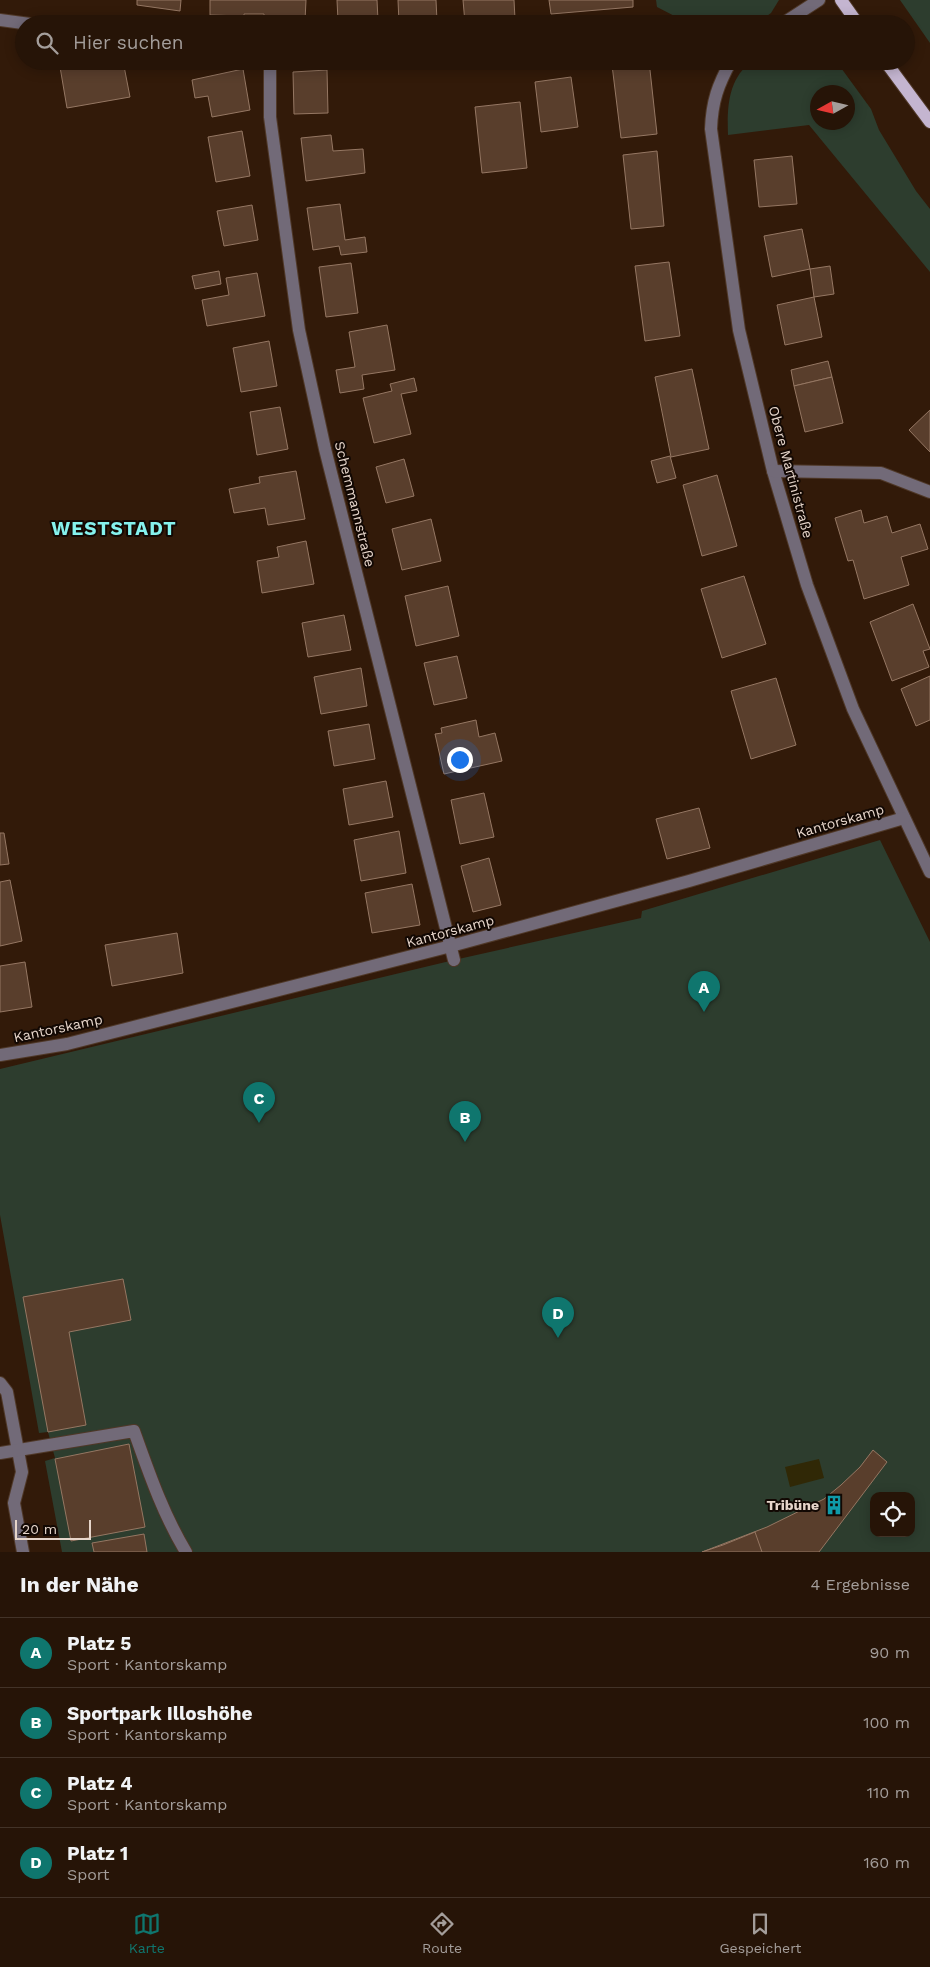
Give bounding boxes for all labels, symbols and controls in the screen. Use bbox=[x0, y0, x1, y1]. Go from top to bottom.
search box bbox=[15, 15, 915, 70]
icon: search bbox=[33, 29, 61, 57]
text: Hier suchen bbox=[73, 31, 184, 54]
north arrow bbox=[810, 85, 855, 130]
street label: Obere Martinistraße bbox=[766, 404, 816, 540]
street label: Schemmannstraße bbox=[332, 440, 378, 568]
district label: WESTSTADT bbox=[51, 517, 177, 540]
your location bbox=[447, 747, 473, 773]
street label: Kantorskamp bbox=[794, 801, 886, 841]
street label: Kantorskamp bbox=[404, 912, 496, 950]
pin: A bbox=[688, 971, 720, 1012]
street label: Kantorskamp bbox=[12, 1011, 104, 1045]
pin: C bbox=[243, 1082, 275, 1123]
pin: B bbox=[449, 1101, 481, 1142]
pin: D bbox=[542, 1297, 574, 1338]
map controls bbox=[870, 1492, 915, 1537]
button: locate bbox=[870, 1492, 915, 1537]
building icon: Tribüne bbox=[823, 1494, 845, 1516]
place label: Tribüne bbox=[766, 1497, 819, 1513]
scale bar bbox=[15, 1517, 91, 1540]
text: 20 m bbox=[22, 1521, 57, 1537]
text: In der Nähe bbox=[20, 1572, 139, 1597]
text: 4 Ergebnisse bbox=[810, 1575, 910, 1594]
text: Platz 5 bbox=[67, 1632, 131, 1655]
text: A bbox=[31, 1643, 41, 1662]
text: 90 m bbox=[869, 1643, 910, 1662]
text: Sport · Kantorskamp bbox=[67, 1655, 227, 1674]
text: Sportpark Illoshöhe bbox=[67, 1702, 253, 1725]
text: B bbox=[31, 1713, 41, 1732]
text: 100 m bbox=[863, 1713, 910, 1732]
text: Sport · Kantorskamp bbox=[67, 1725, 227, 1744]
text: Platz 4 bbox=[67, 1772, 133, 1795]
text: C bbox=[31, 1783, 41, 1802]
text: 110 m bbox=[867, 1783, 910, 1802]
text: Sport · Kantorskamp bbox=[67, 1795, 227, 1814]
text: Platz 1 bbox=[67, 1842, 128, 1865]
text: D bbox=[30, 1853, 42, 1872]
text: 160 m bbox=[863, 1853, 910, 1872]
text: Sport bbox=[67, 1865, 110, 1884]
tab: Karte bbox=[129, 1910, 165, 1956]
tab: Route bbox=[422, 1910, 462, 1956]
tab: Gespeichert bbox=[719, 1910, 801, 1956]

